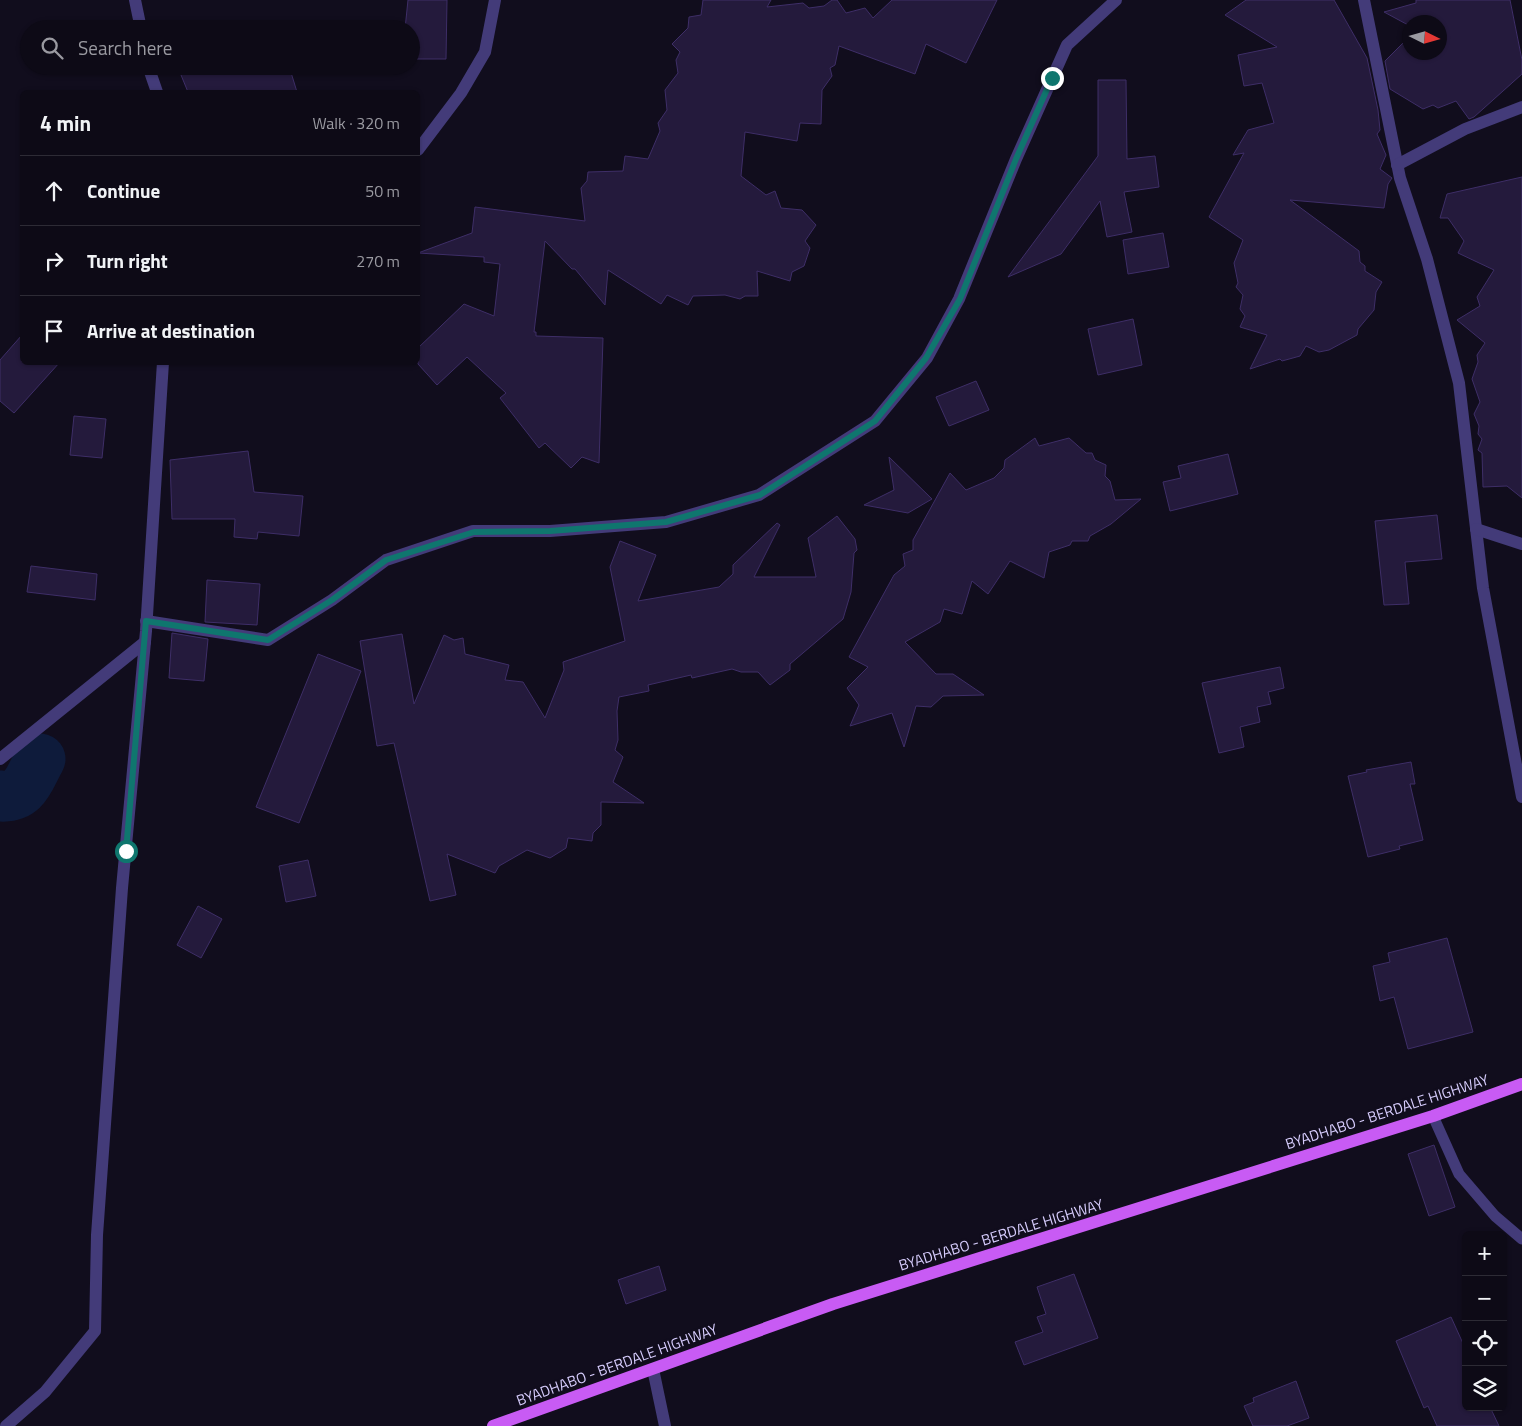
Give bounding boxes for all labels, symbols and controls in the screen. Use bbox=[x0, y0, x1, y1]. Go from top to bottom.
north arrow bbox=[1402, 15, 1447, 60]
search box bbox=[20, 20, 420, 75]
text: Search here bbox=[78, 33, 172, 62]
icon: search bbox=[38, 34, 66, 62]
route end bbox=[1041, 67, 1064, 90]
text: 4 min bbox=[40, 107, 91, 139]
text: Walk · 320 m bbox=[312, 111, 400, 135]
text: Continue bbox=[87, 176, 160, 205]
icon: ahead bbox=[40, 177, 68, 205]
text: 50 m bbox=[365, 179, 400, 203]
text: Turn right bbox=[87, 246, 168, 275]
icon: right bbox=[40, 247, 68, 275]
text: 270 m bbox=[356, 249, 400, 273]
text: Arrive at destination bbox=[87, 316, 255, 345]
icon: arrive bbox=[40, 317, 68, 345]
route start bbox=[115, 840, 138, 863]
street label: BYADHABO - BERDALE HIGHWAY bbox=[1282, 1068, 1492, 1155]
street label: BYADHABO - BERDALE HIGHWAY bbox=[896, 1192, 1106, 1277]
map controls bbox=[1462, 1231, 1507, 1411]
button: + bbox=[1462, 1231, 1507, 1276]
button: − bbox=[1462, 1276, 1507, 1321]
street label: BYADHABO - BERDALE HIGHWAY bbox=[513, 1317, 721, 1412]
button: locate bbox=[1462, 1321, 1507, 1366]
button: layers bbox=[1462, 1366, 1507, 1411]

